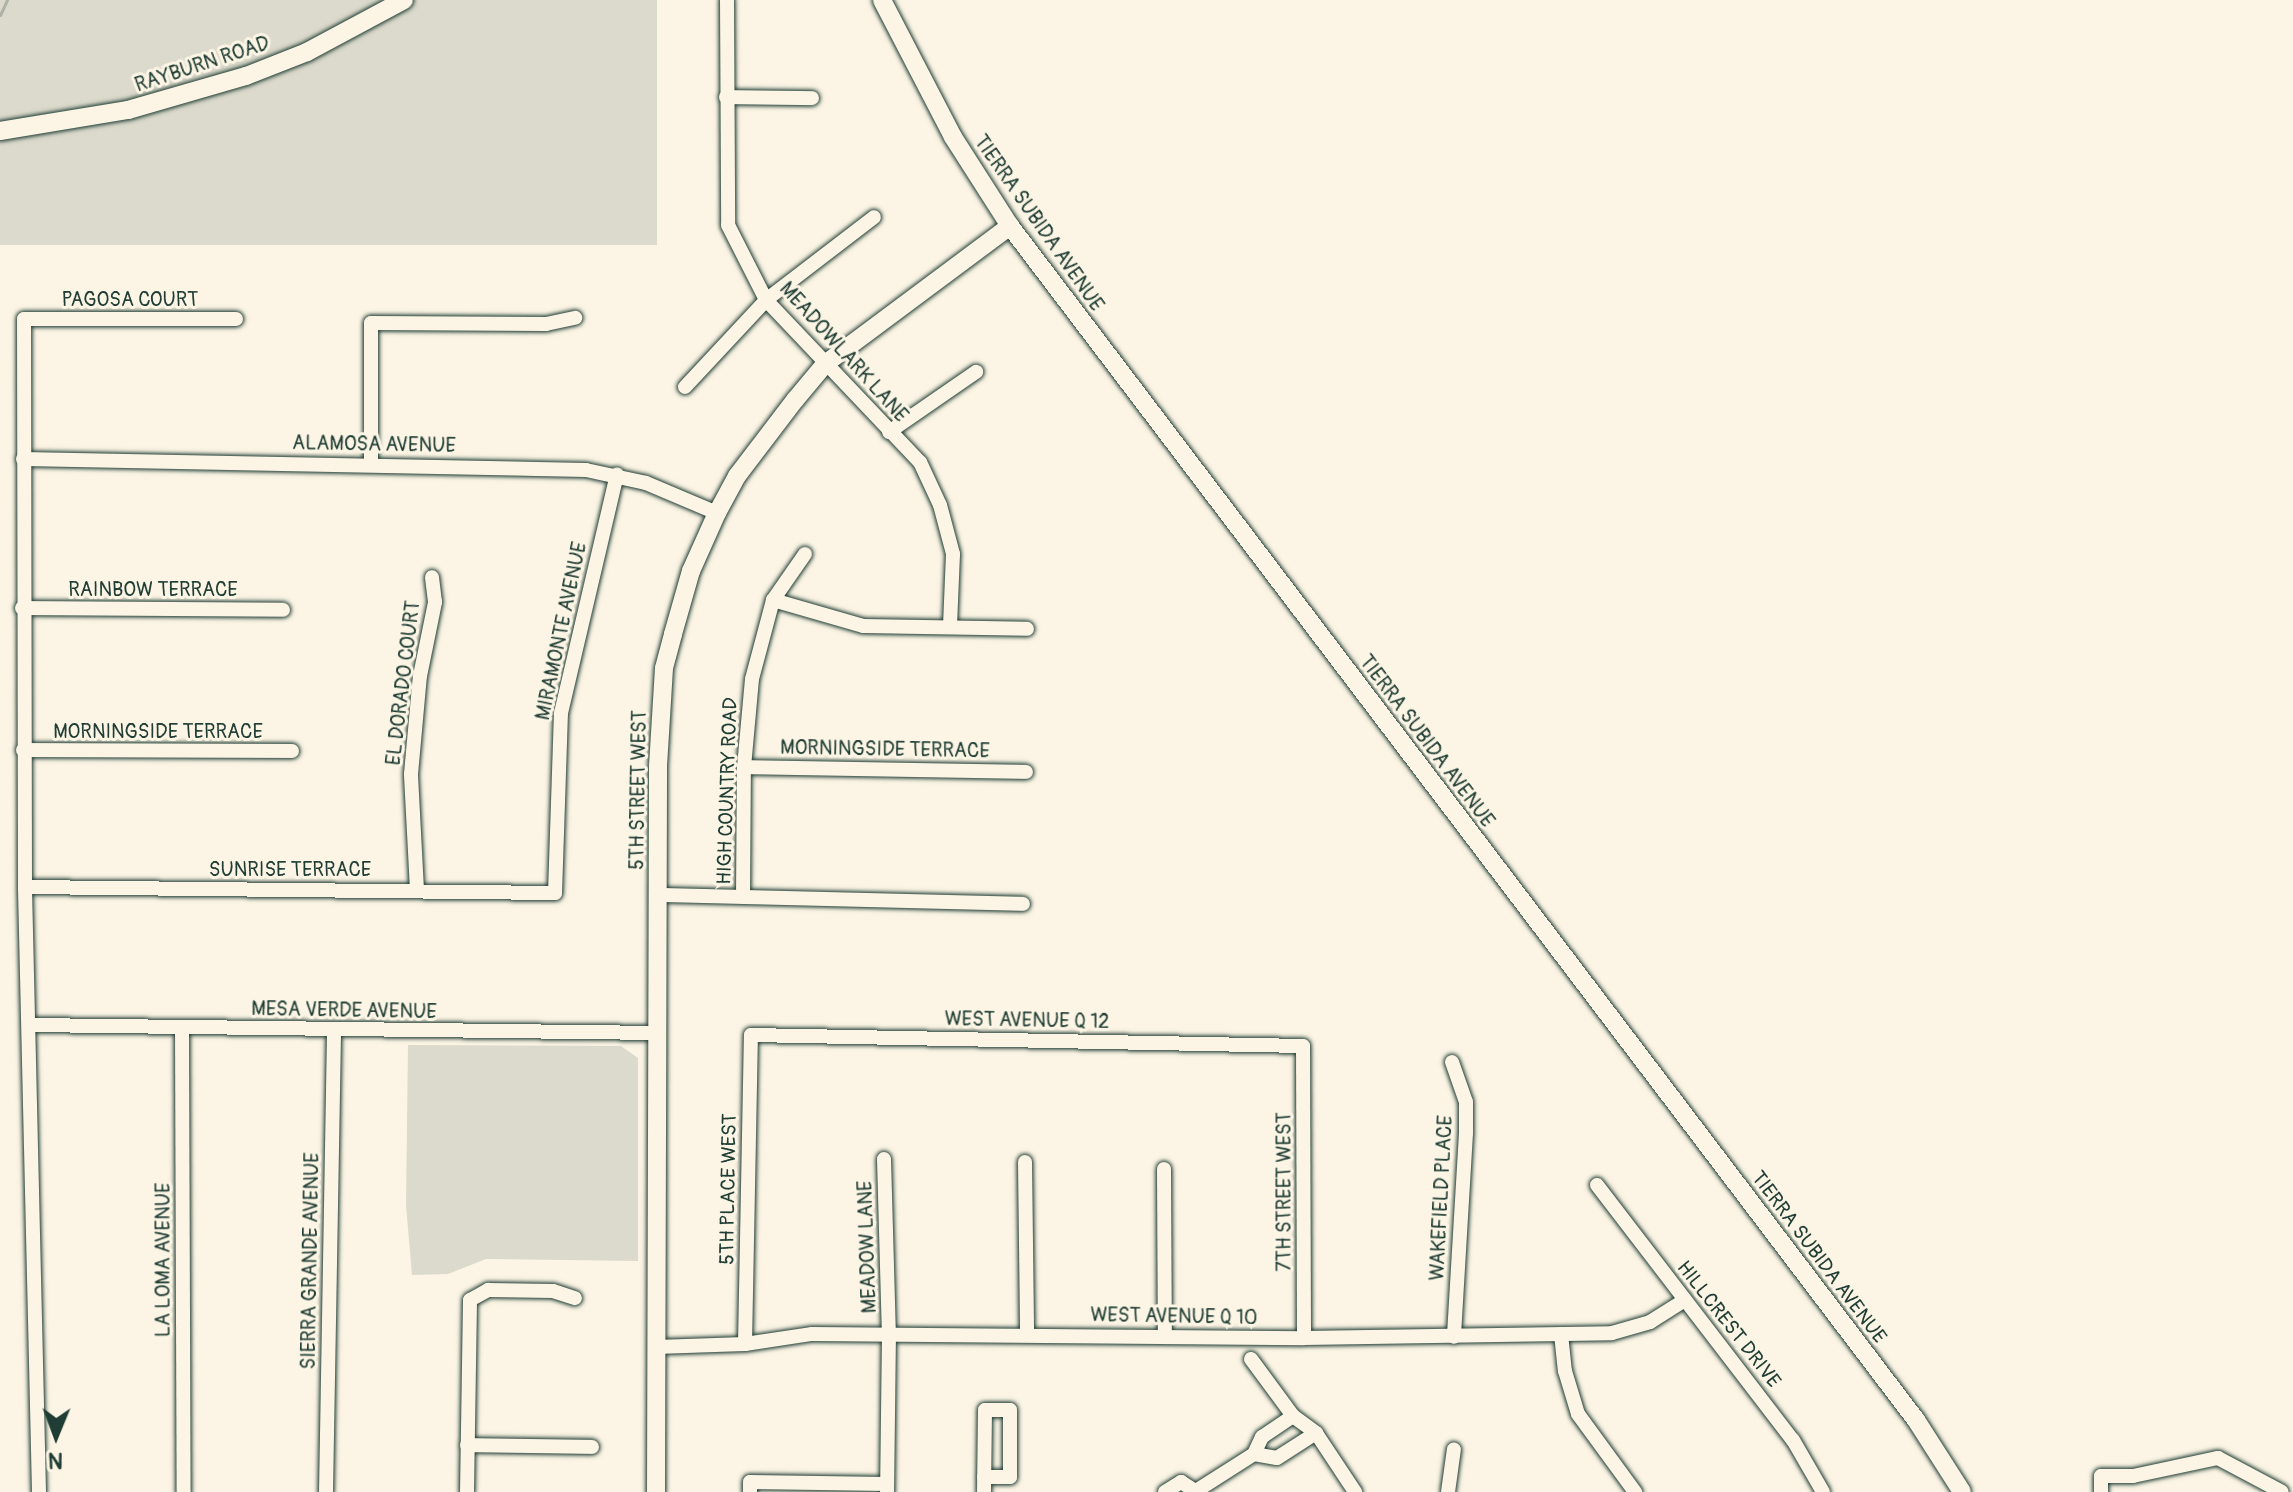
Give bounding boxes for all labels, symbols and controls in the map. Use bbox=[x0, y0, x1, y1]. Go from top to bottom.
street label: RAYBURN ROAD bbox=[132, 31, 272, 97]
street label: TIERRA SUBIDA AVENUE bbox=[969, 130, 1109, 316]
street label: MEADOWLARK LANE bbox=[775, 277, 913, 427]
street label: PAGOSA COURT bbox=[62, 287, 198, 311]
street label: ALAMOSA AVENUE bbox=[292, 431, 456, 457]
street label: MIRAMONTE AVENUE bbox=[530, 540, 592, 722]
street label: RAINBOW TERRACE bbox=[68, 577, 238, 601]
street label: EL DORADO COURT bbox=[381, 599, 425, 767]
street label: TIERRA SUBIDA AVENUE bbox=[1354, 650, 1500, 832]
street label: HIGH COUNTRY ROAD bbox=[712, 697, 742, 885]
street label: 5TH STREET WEST bbox=[625, 710, 651, 870]
street label: MORNINGSIDE TERRACE bbox=[53, 719, 263, 743]
street label: MORNINGSIDE TERRACE bbox=[780, 735, 990, 763]
street label: SUNRISE TERRACE bbox=[209, 857, 371, 881]
street label: MESA VERDE AVENUE bbox=[251, 996, 437, 1024]
street label: WEST AVENUE Q 12 bbox=[944, 1007, 1110, 1033]
street label: 7TH STREET WEST bbox=[1272, 1112, 1296, 1272]
street label: 5TH PLACE WEST bbox=[715, 1113, 741, 1265]
street label: WAKEFIELD PLACE bbox=[1425, 1115, 1457, 1281]
street label: SIERRA GRANDE AVENUE bbox=[296, 1152, 324, 1370]
street label: TIERRA SUBIDA AVENUE bbox=[1746, 1166, 1892, 1348]
street label: MEADOW LANE bbox=[853, 1180, 881, 1314]
street label: LA LOMA AVENUE bbox=[151, 1183, 175, 1337]
street label: HILLCREST DRIVE bbox=[1672, 1256, 1786, 1392]
street label: WEST AVENUE Q 10 bbox=[1090, 1303, 1258, 1329]
north arrow bbox=[16, 1396, 96, 1476]
text: N bbox=[48, 1446, 63, 1474]

